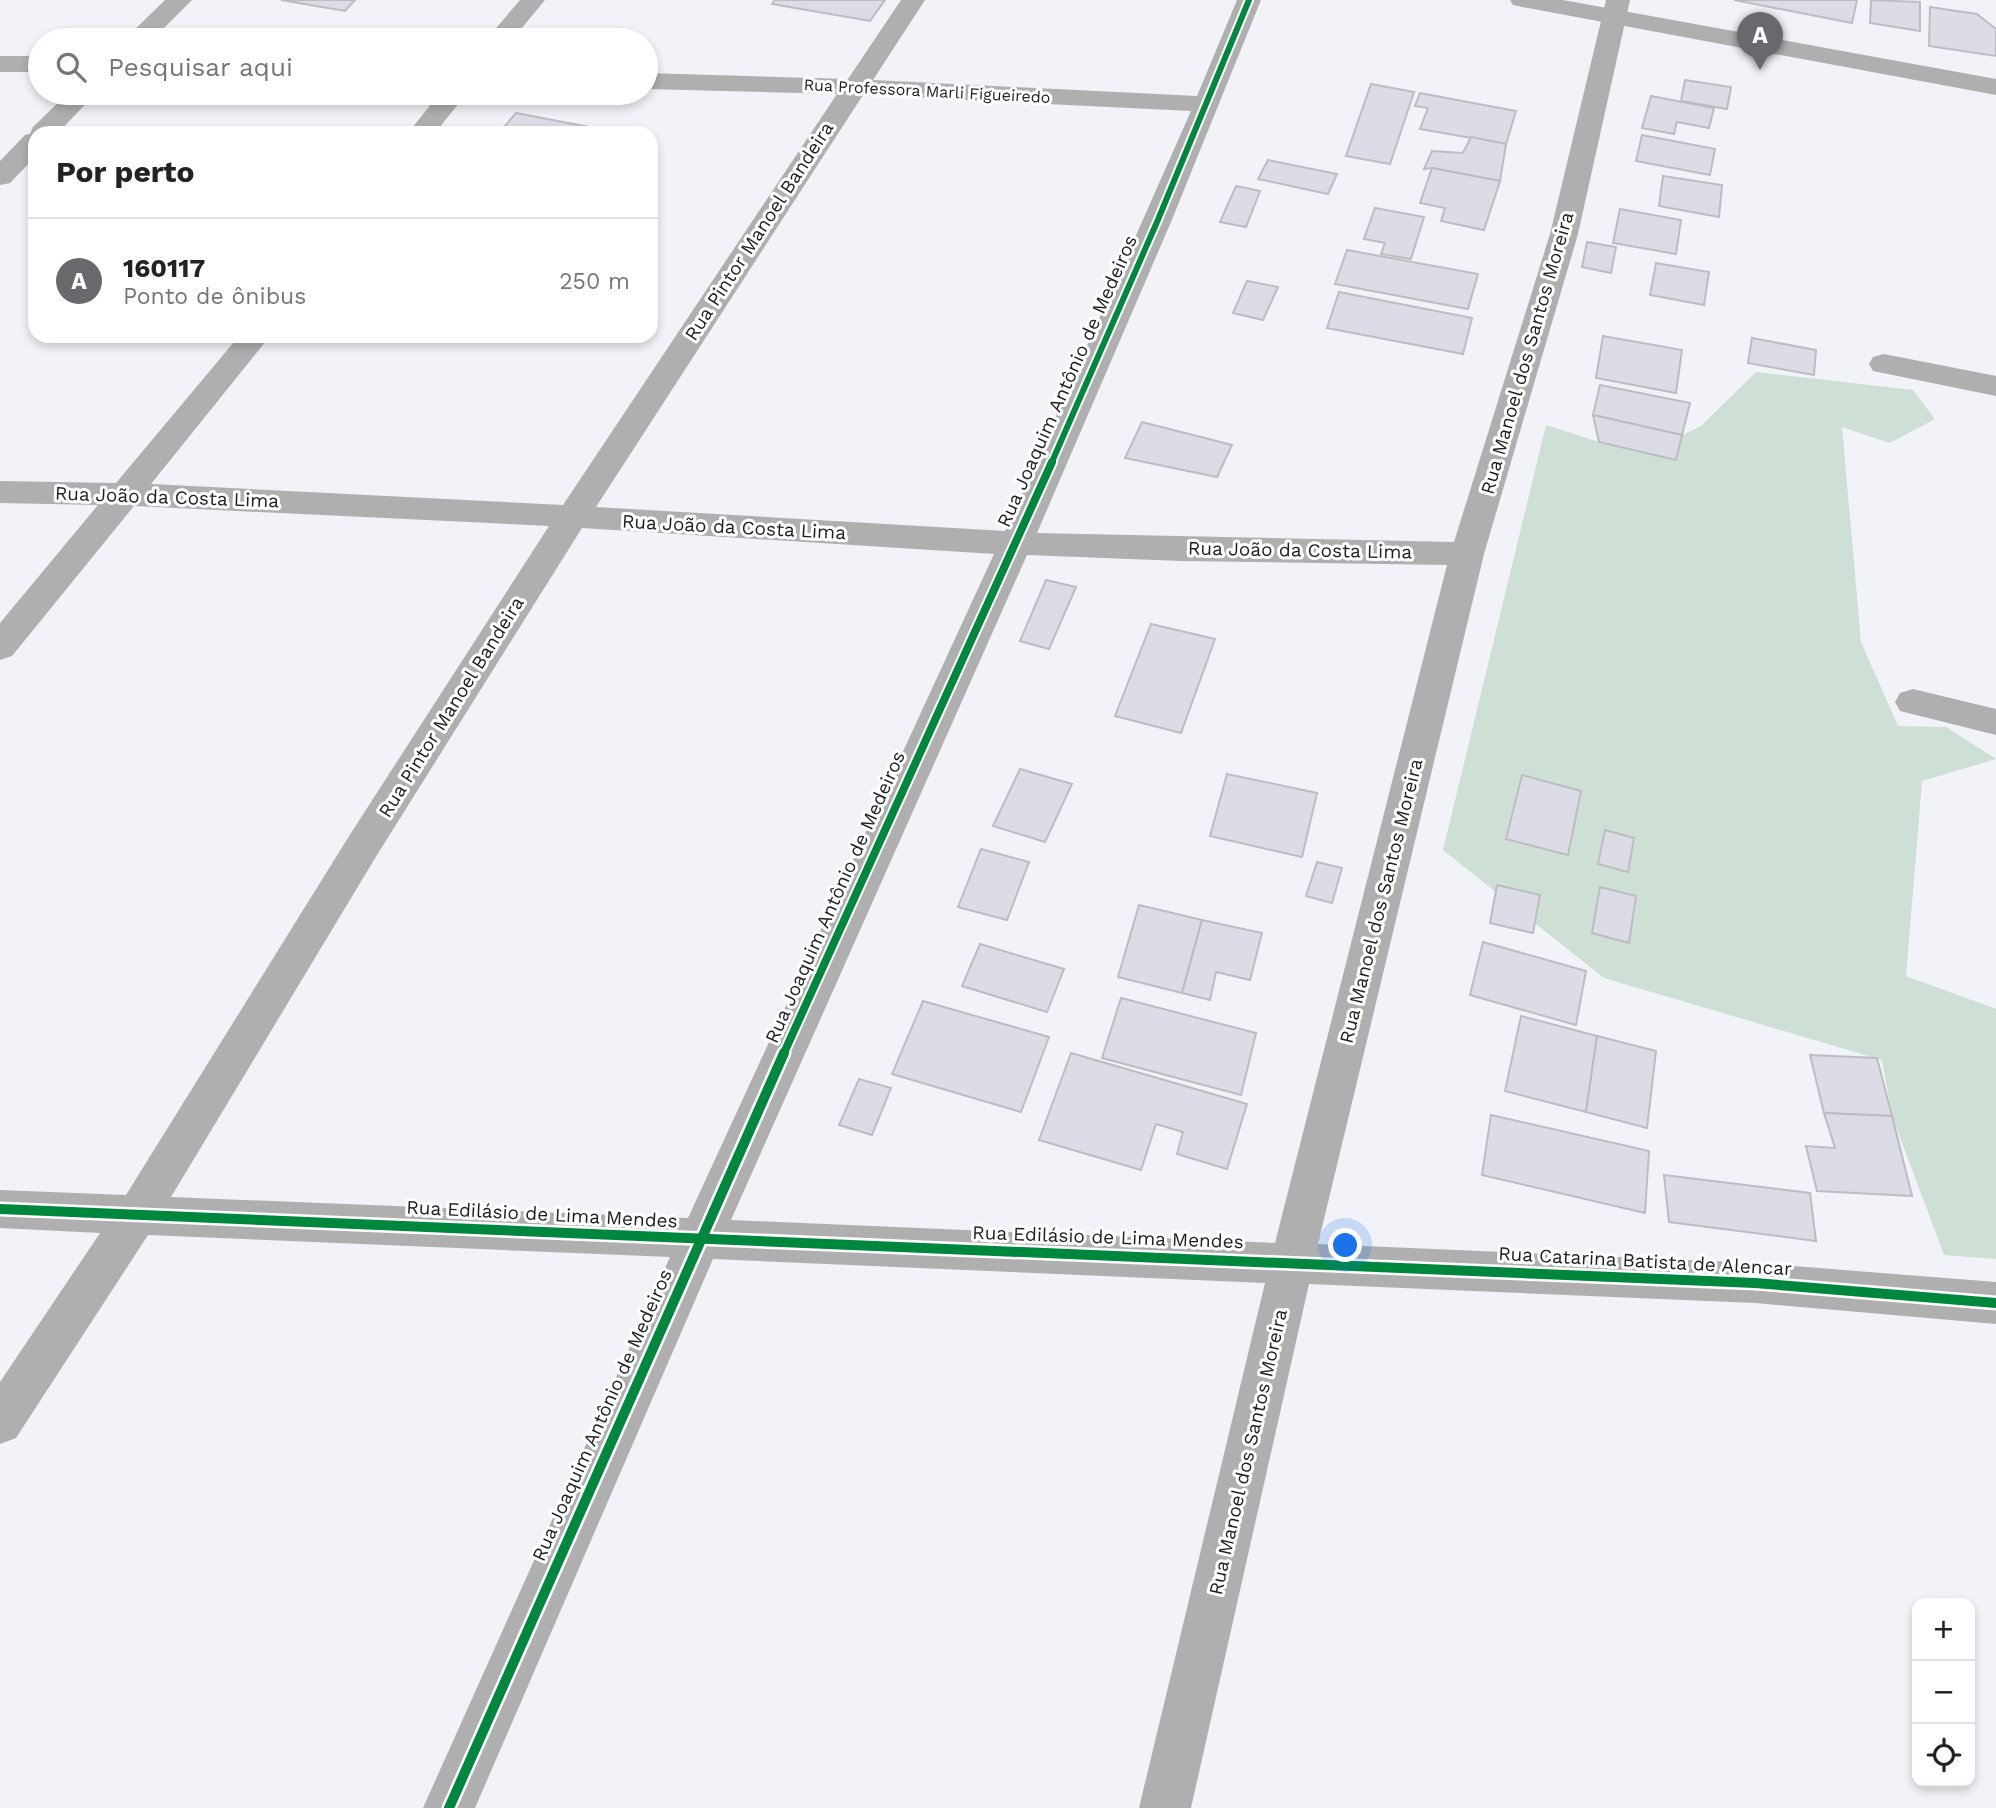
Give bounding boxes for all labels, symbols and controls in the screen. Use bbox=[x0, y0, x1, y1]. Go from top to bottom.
pin: A bbox=[1737, 12, 1783, 70]
search box bbox=[28, 28, 658, 105]
icon: search bbox=[52, 48, 90, 86]
text: Pesquisar aqui bbox=[108, 52, 293, 82]
street label: Rua Professora Marli Figueiredo bbox=[803, 75, 1051, 107]
street label: Rua Pintor Manoel Bandeira bbox=[680, 117, 839, 345]
text: Por perto bbox=[56, 154, 194, 189]
street label: Rua Manoel dos Santos Moreira bbox=[1476, 209, 1578, 497]
street label: Rua Joaquim Antônio de Medeiros bbox=[992, 231, 1142, 531]
text: 160117 bbox=[123, 253, 205, 283]
text: A bbox=[71, 268, 87, 295]
text: 250 m bbox=[559, 268, 630, 295]
text: Ponto de ônibus bbox=[123, 283, 306, 310]
street label: Rua João da Costa Lima bbox=[55, 482, 280, 512]
street label: Rua João da Costa Lima bbox=[621, 510, 847, 544]
street label: Rua João da Costa Lima bbox=[1188, 537, 1413, 563]
street label: Rua Pintor Manoel Bandeira bbox=[373, 592, 529, 822]
street label: Rua Joaquim Antônio de Medeiros bbox=[760, 747, 910, 1047]
street label: Rua Manoel dos Santos Moreira bbox=[1334, 756, 1428, 1046]
street label: Rua Edilásio de Lima Mendes bbox=[406, 1195, 678, 1233]
street label: Rua Edilásio de Lima Mendes bbox=[972, 1221, 1244, 1253]
your location bbox=[1328, 1228, 1362, 1262]
street label: Rua Catarina Batista de Alencar bbox=[1498, 1242, 1793, 1280]
street label: Rua Joaquim Antônio de Medeiros bbox=[527, 1265, 677, 1565]
street label: Rua Manoel dos Santos Moreira bbox=[1204, 1307, 1292, 1597]
map controls bbox=[1912, 1598, 1975, 1787]
button: + bbox=[1912, 1598, 1975, 1661]
button: − bbox=[1912, 1661, 1975, 1724]
button: locate bbox=[1912, 1724, 1975, 1787]

